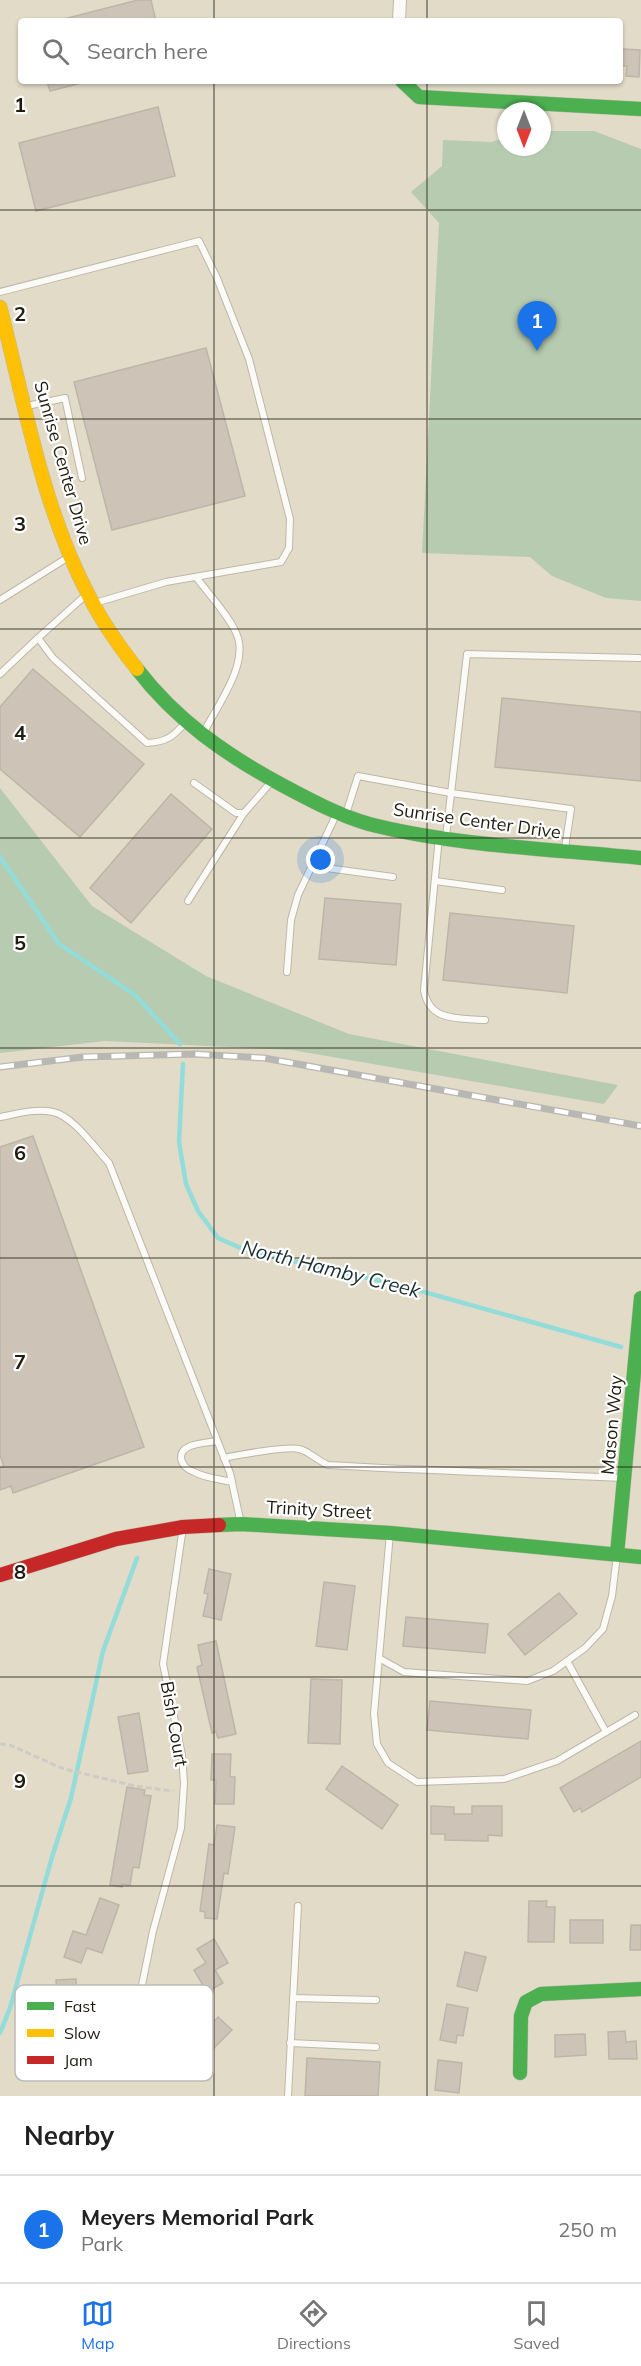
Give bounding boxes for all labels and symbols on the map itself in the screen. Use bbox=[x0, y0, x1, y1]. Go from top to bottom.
text: 1 bbox=[14, 92, 26, 117]
north arrow bbox=[497, 102, 551, 156]
text: 2 bbox=[14, 301, 26, 326]
pin: 1 bbox=[518, 302, 556, 351]
street label: Sunrise Center Drive bbox=[29, 378, 98, 547]
text: 3 bbox=[14, 511, 26, 536]
text: 4 bbox=[14, 720, 26, 745]
street label: Sunrise Center Drive bbox=[392, 797, 562, 844]
your location bbox=[306, 845, 335, 874]
text: 5 bbox=[14, 930, 26, 955]
text: 6 bbox=[14, 1140, 26, 1165]
water label: North Hamby Creek bbox=[239, 1234, 424, 1303]
text: 7 bbox=[14, 1349, 26, 1374]
street label: Mason Way bbox=[596, 1374, 627, 1476]
street label: Trinity Street bbox=[266, 1495, 372, 1524]
text: 8 bbox=[14, 1559, 26, 1584]
street label: Bish Court bbox=[156, 1679, 193, 1768]
text: 9 bbox=[14, 1768, 26, 1793]
legend bbox=[15, 1985, 213, 2081]
text: Fast bbox=[64, 1996, 96, 2016]
text: Slow bbox=[64, 2023, 101, 2043]
text: Jam bbox=[64, 2050, 93, 2070]

